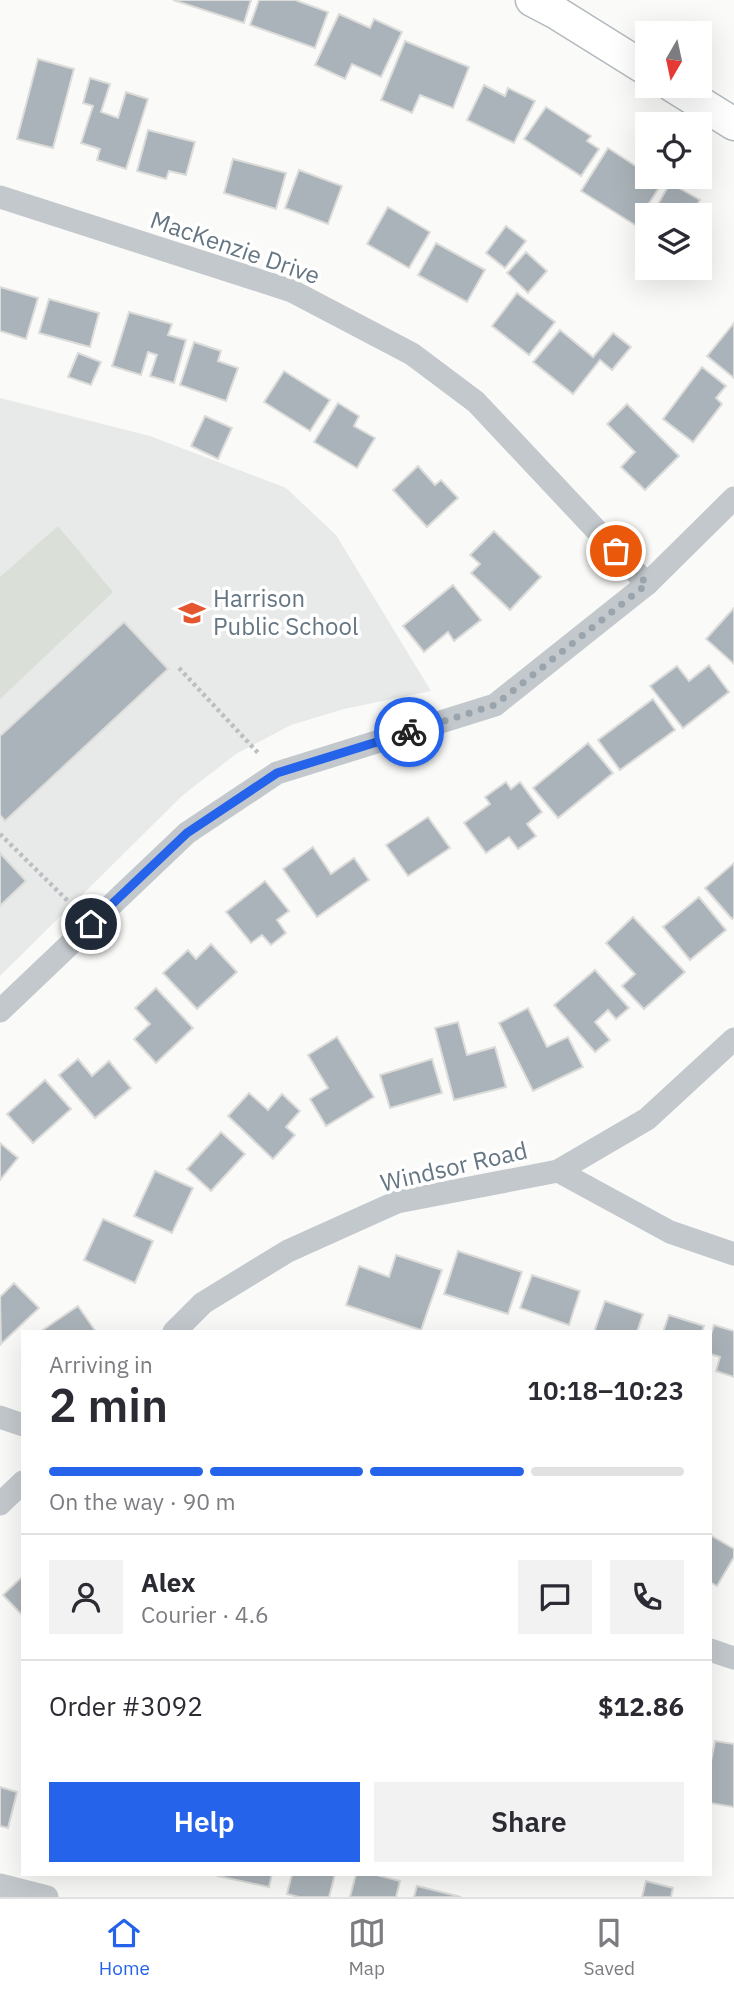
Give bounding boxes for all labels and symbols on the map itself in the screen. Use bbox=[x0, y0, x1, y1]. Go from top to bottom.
north arrow bbox=[635, 21, 712, 98]
street label: MacKenzie Drive bbox=[146, 203, 324, 291]
pin bbox=[586, 521, 646, 581]
place label: Harrison Public School bbox=[213, 582, 358, 642]
school or university icon: Harrison Public School bbox=[177, 598, 207, 628]
courier bbox=[374, 697, 444, 767]
pin bbox=[61, 894, 121, 954]
street label: Windsor Road bbox=[377, 1134, 530, 1198]

